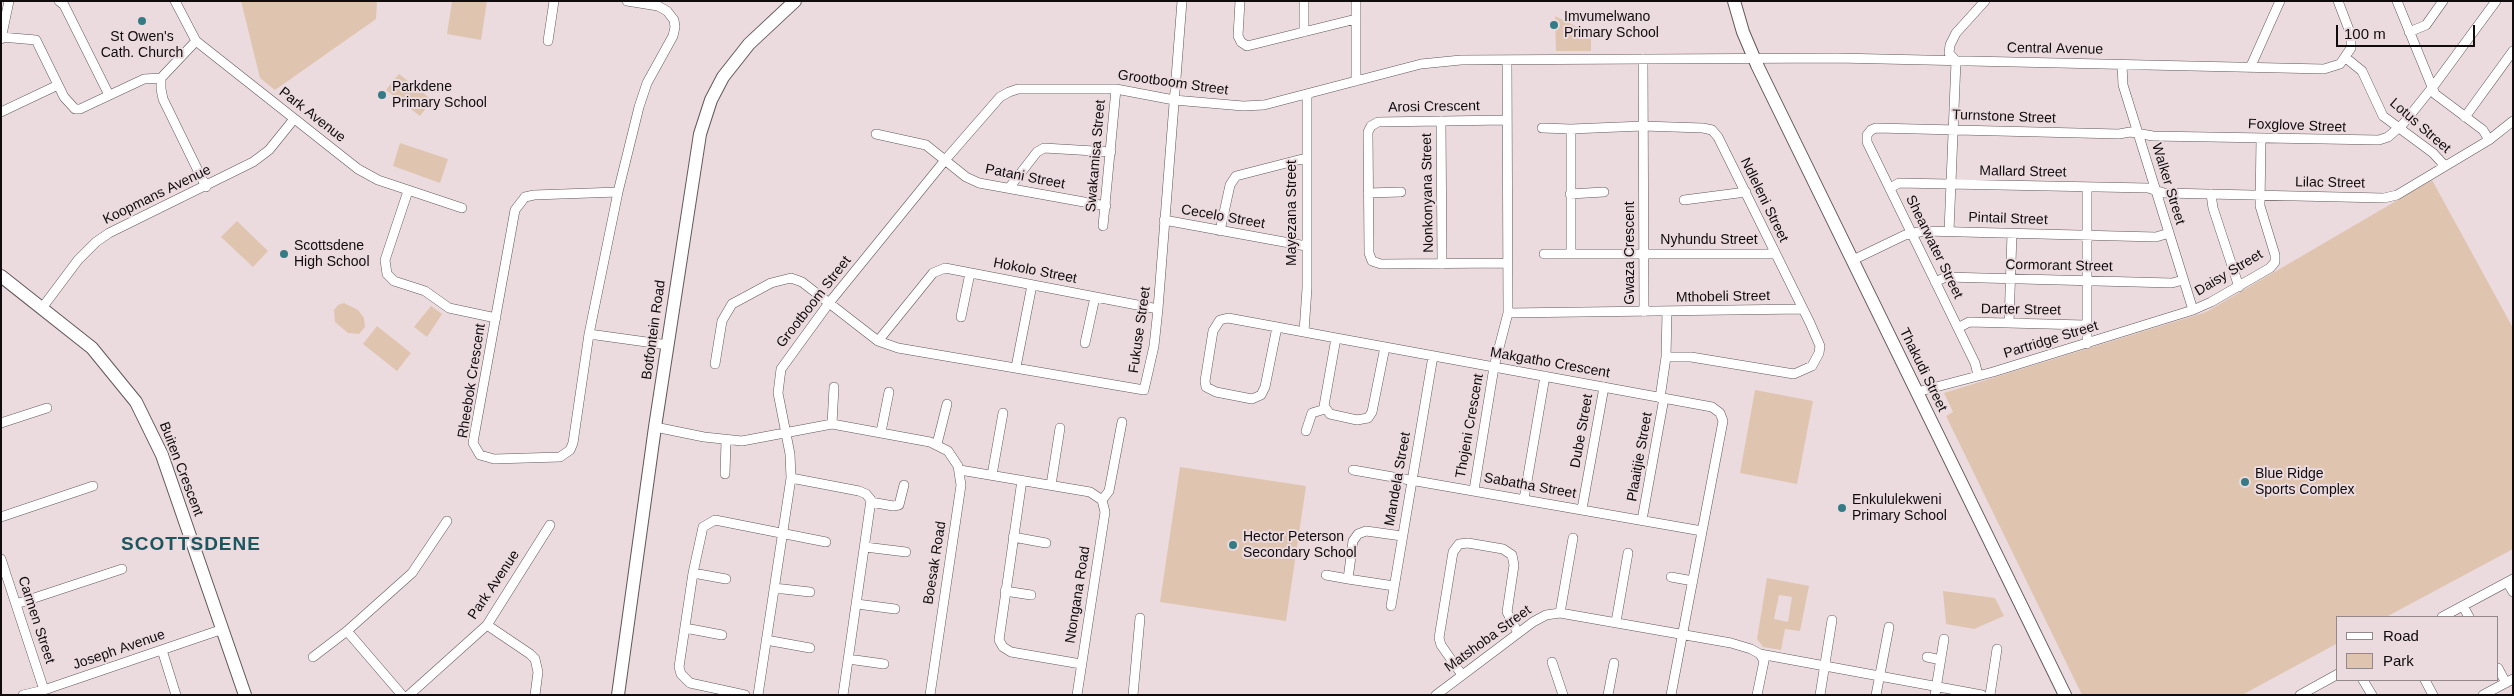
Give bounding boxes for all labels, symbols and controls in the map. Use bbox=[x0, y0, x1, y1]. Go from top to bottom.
place label: Imvumelwano Primary School bbox=[1564, 9, 1659, 41]
marker: St Owen's Cath. Church bbox=[136, 15, 148, 27]
scale bar bbox=[2339, 15, 2478, 47]
marker: Imvumelwano Primary School bbox=[1548, 19, 1560, 31]
text: 100 m bbox=[2344, 25, 2386, 42]
place label: St Owen's Cath. Church bbox=[101, 29, 183, 62]
street label: Central Avenue bbox=[2007, 40, 2103, 58]
street label: Grootboom Street bbox=[1117, 67, 1229, 99]
place label: Parkdene Primary School bbox=[392, 79, 487, 111]
street label: Park Avenue bbox=[275, 84, 349, 146]
marker: Parkdene Primary School bbox=[376, 89, 388, 101]
street label: Lotus Street bbox=[2386, 95, 2454, 157]
street label: Arosi Crescent bbox=[1388, 98, 1480, 116]
street label: Swakamisa Street bbox=[1083, 99, 1109, 213]
street label: Turnstone Street bbox=[1952, 107, 2056, 127]
street label: Foxglove Street bbox=[2248, 116, 2346, 136]
street label: Nonkonyana Street bbox=[1419, 133, 1437, 253]
street label: Walker Street bbox=[2148, 141, 2188, 227]
street label: Ndleleni Street bbox=[1736, 155, 1792, 245]
street label: Mayezana Street bbox=[1284, 160, 1300, 266]
street label: Patani Street bbox=[984, 161, 1066, 193]
street label: Koopmans Avenue bbox=[100, 162, 214, 228]
street label: Mallard Street bbox=[1979, 163, 2067, 181]
street label: Lilac Street bbox=[2295, 174, 2365, 192]
street label: Shearwater Street bbox=[1902, 193, 1966, 301]
street label: Cecelo Street bbox=[1180, 201, 1266, 233]
street label: Gwaza Crescent bbox=[1622, 201, 1638, 305]
street label: Pintail Street bbox=[1968, 209, 2048, 229]
street label: Nyhundu Street bbox=[1660, 232, 1758, 248]
place label: Scottsdene High School bbox=[294, 238, 369, 270]
street label: Daisy Street bbox=[2192, 246, 2266, 300]
marker: Scottsdene High School bbox=[278, 248, 290, 260]
street label: Grootboom Street bbox=[773, 253, 855, 351]
street label: Hokolo Street bbox=[992, 255, 1078, 287]
street label: Cormorant Street bbox=[2005, 257, 2113, 275]
street label: Botfontein Road bbox=[639, 279, 669, 381]
street label: Fukuse Street bbox=[1126, 286, 1154, 374]
street label: Mthobeli Street bbox=[1676, 288, 1770, 306]
street label: Darter Street bbox=[1981, 301, 2061, 319]
street label: Partridge Street bbox=[2002, 318, 2100, 362]
street label: Rheebok Crescent bbox=[455, 322, 489, 440]
street label: Thakudi Street bbox=[1895, 325, 1951, 415]
street label: Makgatho Crescent bbox=[1489, 344, 1611, 382]
street label: Thojeni Crescent bbox=[1453, 372, 1487, 480]
street label: Dube Street bbox=[1567, 393, 1597, 469]
street label: Plaaitjie Street bbox=[1624, 411, 1656, 503]
street label: Buiten Crescent bbox=[155, 419, 207, 519]
street label: Mandela Street bbox=[1381, 431, 1415, 527]
place label: Blue Ridge Sports Complex bbox=[2255, 466, 2355, 498]
street label: Sabatha Street bbox=[1483, 470, 1577, 502]
marker: Blue Ridge Sports Complex bbox=[2239, 476, 2251, 488]
place label: Enkululekweni Primary School bbox=[1852, 492, 1947, 524]
marker: Enkululekweni Primary School bbox=[1836, 502, 1848, 514]
street label: Boesak Road bbox=[920, 520, 950, 606]
place label: Hector Peterson Secondary School bbox=[1243, 529, 1357, 562]
district label: SCOTTSDENE bbox=[120, 534, 262, 556]
marker: Hector Peterson Secondary School bbox=[1227, 539, 1239, 551]
street label: Ntongana Road bbox=[1062, 545, 1094, 645]
street label: Park Avenue bbox=[465, 547, 523, 623]
street label: Carmen Street bbox=[14, 574, 58, 666]
street label: Matshoba Street bbox=[1442, 602, 1534, 676]
legend bbox=[2336, 616, 2499, 681]
street label: Joseph Avenue bbox=[71, 626, 167, 674]
text: Road bbox=[2383, 627, 2419, 644]
text: Park bbox=[2383, 652, 2414, 669]

